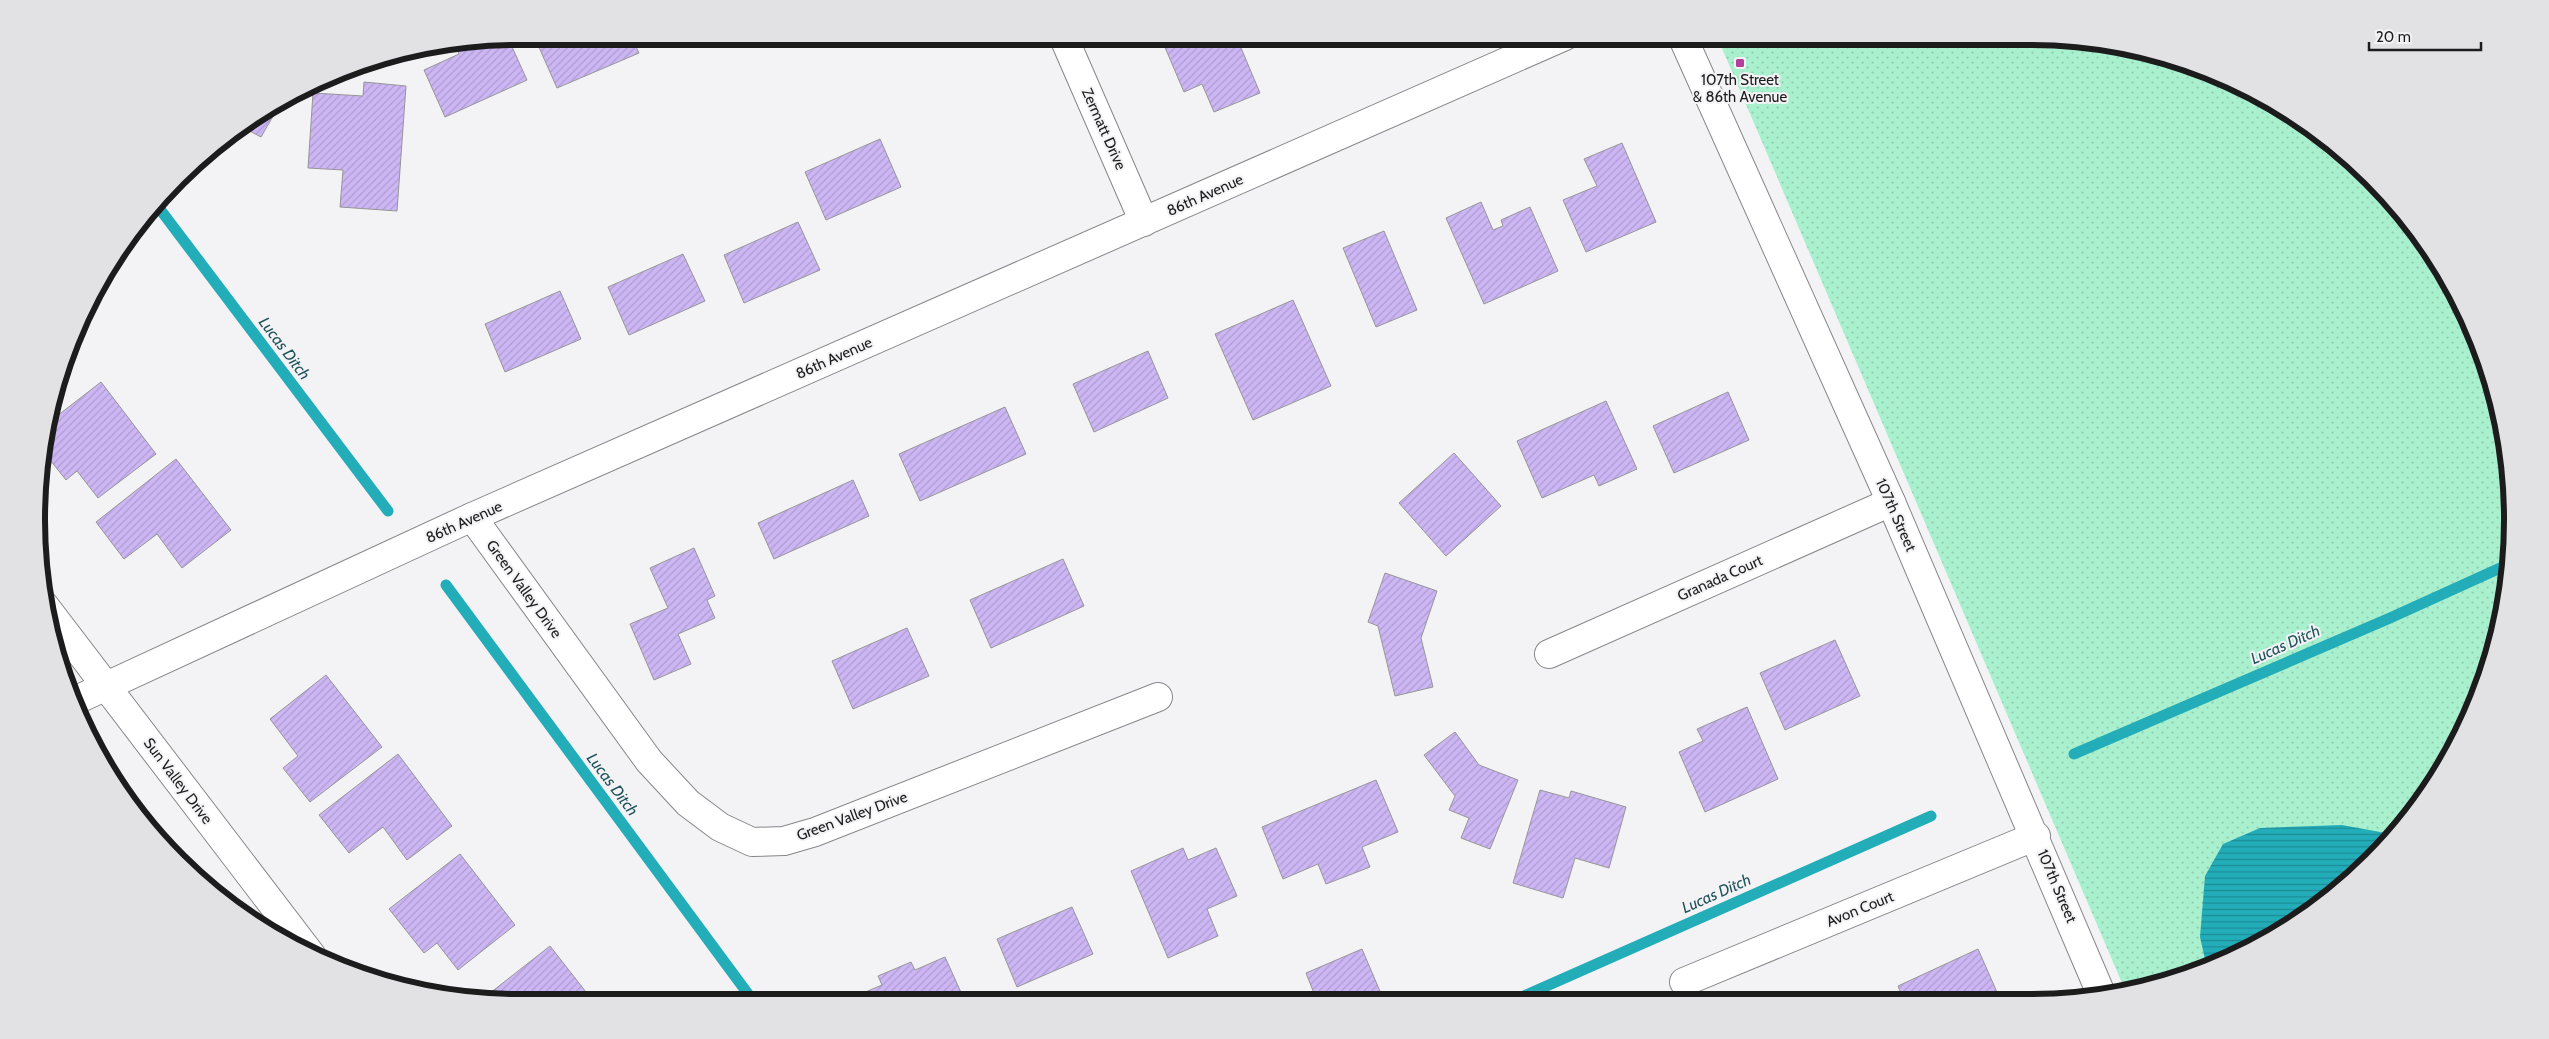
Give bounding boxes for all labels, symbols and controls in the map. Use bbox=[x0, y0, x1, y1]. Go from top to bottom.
scale bar bbox=[2369, 20, 2482, 52]
text: 20 m bbox=[2376, 28, 2411, 46]
marker: 107th Street & 86th Avenue bbox=[1734, 57, 1746, 69]
place label: 107th Street & 86th Avenue bbox=[1693, 71, 1787, 106]
street label: Zermatt Drive bbox=[1078, 85, 1130, 173]
street label: 86th Avenue bbox=[1164, 170, 1246, 220]
water label: Lucas Ditch bbox=[255, 313, 314, 383]
street label: 86th Avenue bbox=[793, 333, 875, 383]
street label: 107th Street bbox=[1872, 476, 1920, 554]
street label: 86th Avenue bbox=[423, 497, 505, 547]
street label: Green Valley Drive bbox=[482, 537, 566, 642]
street label: Granada Court bbox=[1675, 551, 1765, 605]
water label: Lucas Ditch bbox=[2248, 621, 2323, 668]
street label: Sun Valley Drive bbox=[140, 734, 216, 828]
water label: Lucas Ditch bbox=[583, 749, 642, 819]
street label: Green Valley Drive bbox=[794, 787, 910, 844]
street label: 107th Street bbox=[2034, 847, 2080, 925]
water label: Lucas Ditch bbox=[1679, 870, 1754, 917]
street label: Avon Court bbox=[1824, 887, 1896, 931]

